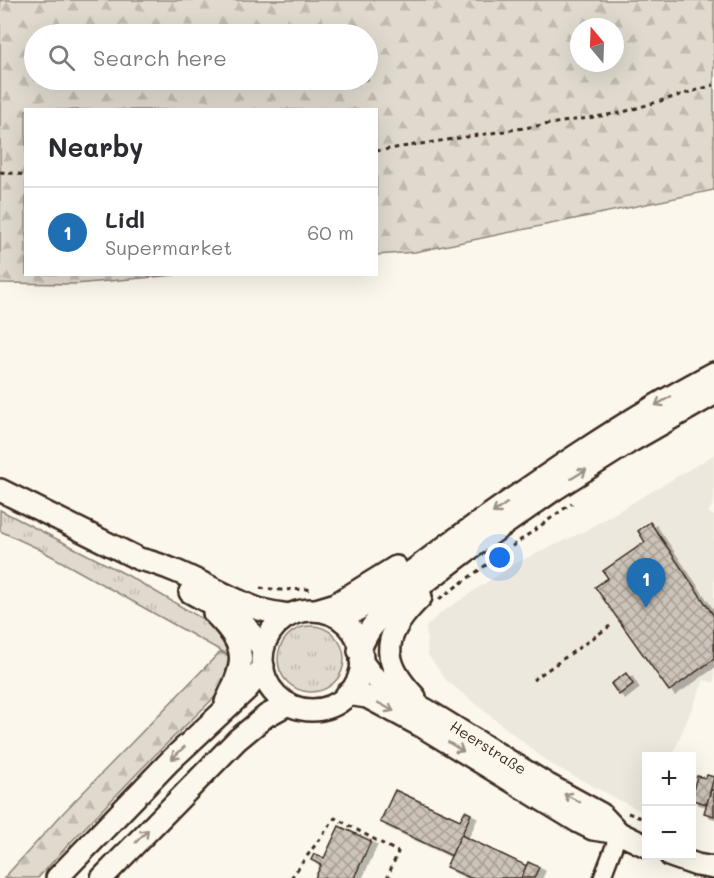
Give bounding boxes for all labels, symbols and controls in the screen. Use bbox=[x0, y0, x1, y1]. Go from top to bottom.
north arrow bbox=[570, 18, 624, 72]
search box bbox=[24, 24, 378, 90]
icon: search bbox=[45, 41, 78, 74]
text: Search here bbox=[93, 43, 227, 72]
text: Nearby bbox=[48, 130, 143, 164]
text: Lidl bbox=[105, 205, 145, 234]
text: 1 bbox=[63, 219, 72, 245]
text: 60 m bbox=[307, 219, 354, 245]
text: Supermarket bbox=[105, 234, 232, 260]
one-way arrow bbox=[655, 395, 672, 407]
one-way arrow bbox=[570, 467, 587, 479]
one-way arrow bbox=[492, 502, 508, 514]
your location bbox=[485, 543, 514, 572]
pin: 1 bbox=[626, 558, 666, 608]
one-way arrow bbox=[377, 702, 395, 713]
street label: Heerstraße bbox=[447, 716, 530, 779]
one-way arrow bbox=[447, 742, 464, 754]
one-way arrow bbox=[171, 746, 186, 761]
map controls bbox=[642, 752, 696, 860]
button: + bbox=[642, 752, 696, 806]
one-way arrow bbox=[564, 792, 582, 803]
button: − bbox=[642, 806, 696, 860]
one-way arrow bbox=[134, 828, 149, 843]

